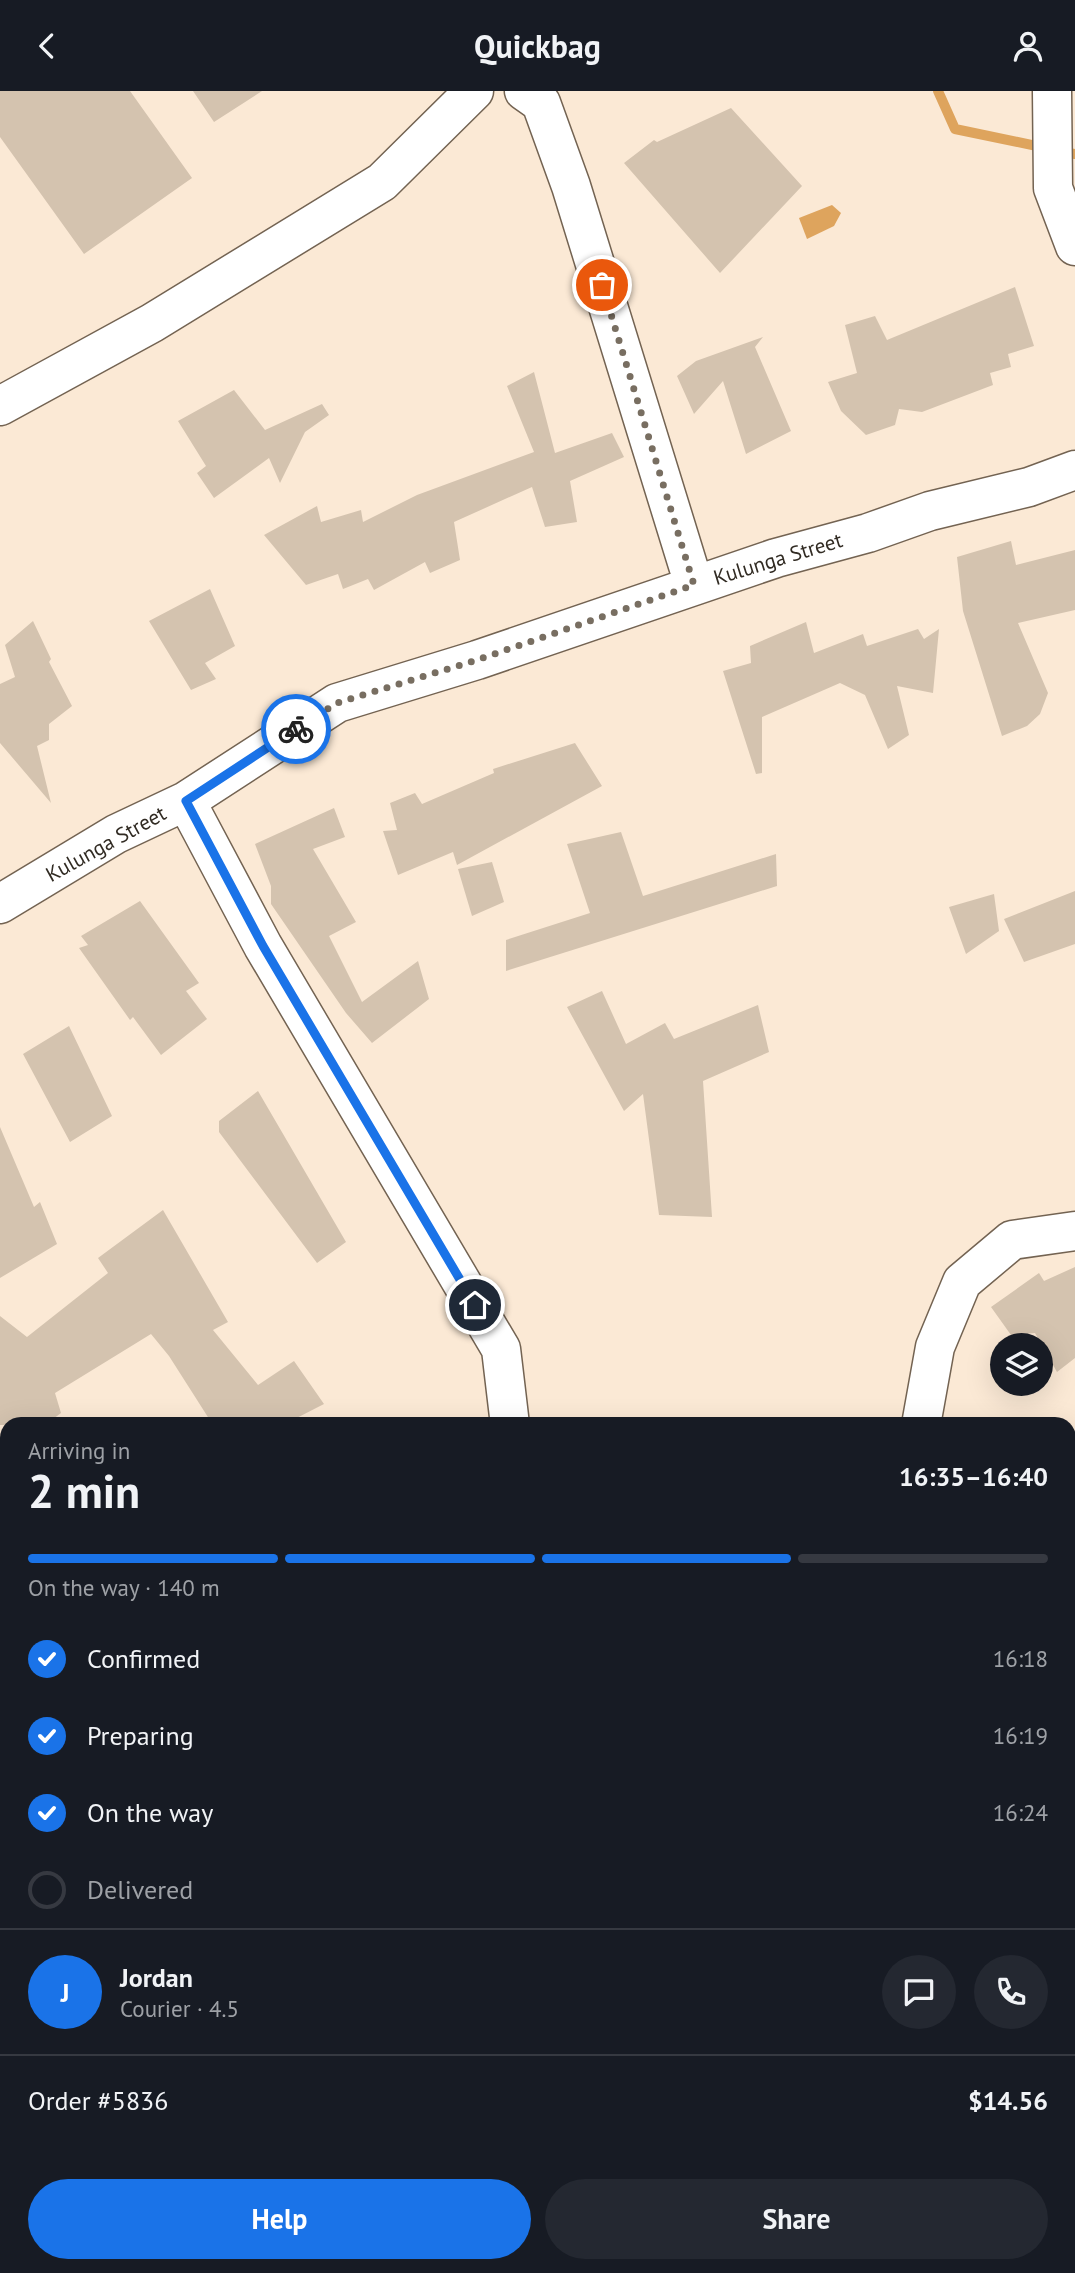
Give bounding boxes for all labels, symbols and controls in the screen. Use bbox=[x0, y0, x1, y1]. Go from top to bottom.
text: Quickbag bbox=[474, 25, 601, 67]
icon: back bbox=[28, 27, 66, 65]
icon: person bbox=[1009, 27, 1047, 65]
pin bbox=[572, 255, 632, 315]
icon: bag bbox=[583, 266, 621, 304]
street label: Kulunga Street bbox=[710, 526, 846, 591]
courier bbox=[261, 694, 331, 764]
icon: bike bbox=[277, 710, 315, 748]
street label: Kulunga Street bbox=[41, 799, 171, 888]
pin bbox=[445, 1275, 505, 1335]
icon: home bbox=[456, 1286, 494, 1324]
map controls bbox=[990, 1333, 1053, 1396]
button: layers bbox=[990, 1333, 1053, 1396]
text: Arriving in bbox=[28, 1436, 130, 1465]
text: 16:35–16:40 bbox=[899, 1460, 1048, 1493]
text: 2 min bbox=[28, 1461, 140, 1521]
text: On the way · 140 m bbox=[28, 1573, 220, 1602]
icon: check bbox=[28, 1640, 66, 1678]
text: Confirmed bbox=[87, 1642, 200, 1675]
text: 16:18 bbox=[993, 1644, 1048, 1673]
icon: check bbox=[28, 1717, 66, 1755]
text: Preparing bbox=[87, 1719, 194, 1752]
text: 16:19 bbox=[993, 1721, 1048, 1750]
icon: check bbox=[28, 1794, 66, 1832]
text: On the way bbox=[87, 1796, 213, 1829]
text: 16:24 bbox=[993, 1798, 1048, 1827]
text: Delivered bbox=[87, 1873, 193, 1906]
button: chat bbox=[882, 1955, 956, 2029]
button: phone bbox=[974, 1955, 1048, 2029]
text: Jordan bbox=[120, 1961, 193, 1994]
text: J bbox=[61, 1976, 69, 2009]
text: Courier · 4.5 bbox=[120, 1994, 239, 2023]
text: Order #5836 bbox=[28, 2084, 168, 2117]
text: $14.56 bbox=[968, 2084, 1048, 2117]
button: Help bbox=[28, 2179, 531, 2259]
button: Share bbox=[545, 2179, 1048, 2259]

